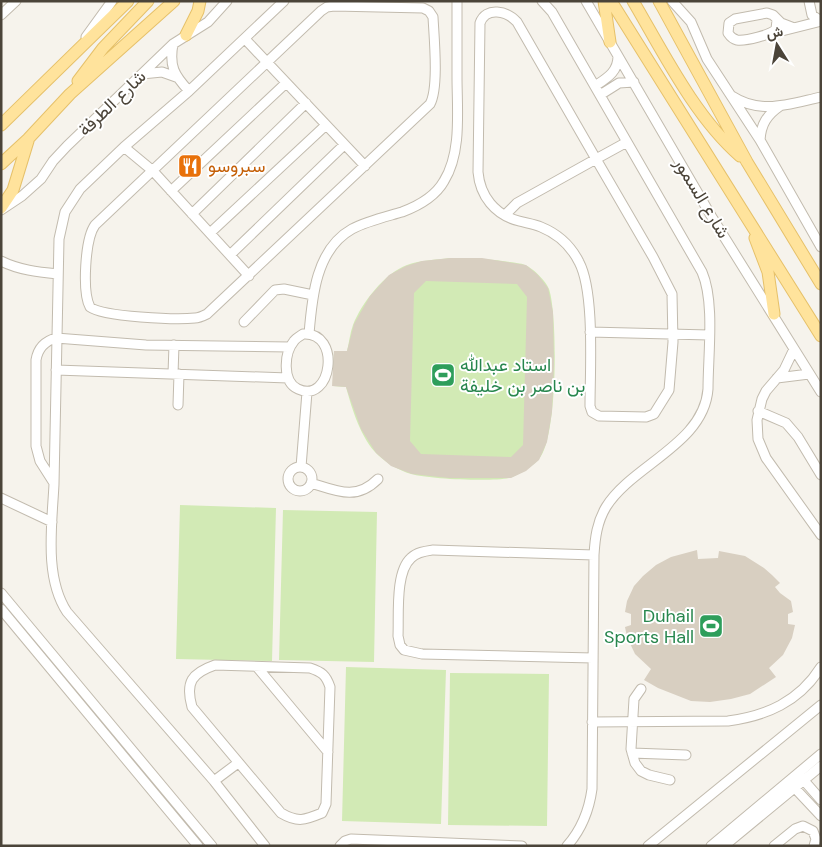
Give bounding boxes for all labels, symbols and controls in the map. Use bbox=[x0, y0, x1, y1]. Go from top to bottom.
north arrow bbox=[752, 20, 802, 70]
text: ش bbox=[765, 22, 785, 43]
street label: شارع الطرفة bbox=[73, 65, 151, 141]
street label: شارع السمور bbox=[668, 152, 735, 243]
restaurant icon: سبروسو bbox=[177, 153, 203, 179]
place label: سبروسو bbox=[208, 154, 265, 178]
place label: استاد عبدالله بن ناصر بن خليفة bbox=[460, 353, 585, 398]
sports icon: استاد عبدالله بن ناصر بن خليفة bbox=[430, 362, 456, 388]
place label: Duhail Sports Hall bbox=[604, 604, 694, 649]
sports icon: Duhail Sports Hall bbox=[698, 613, 724, 639]

